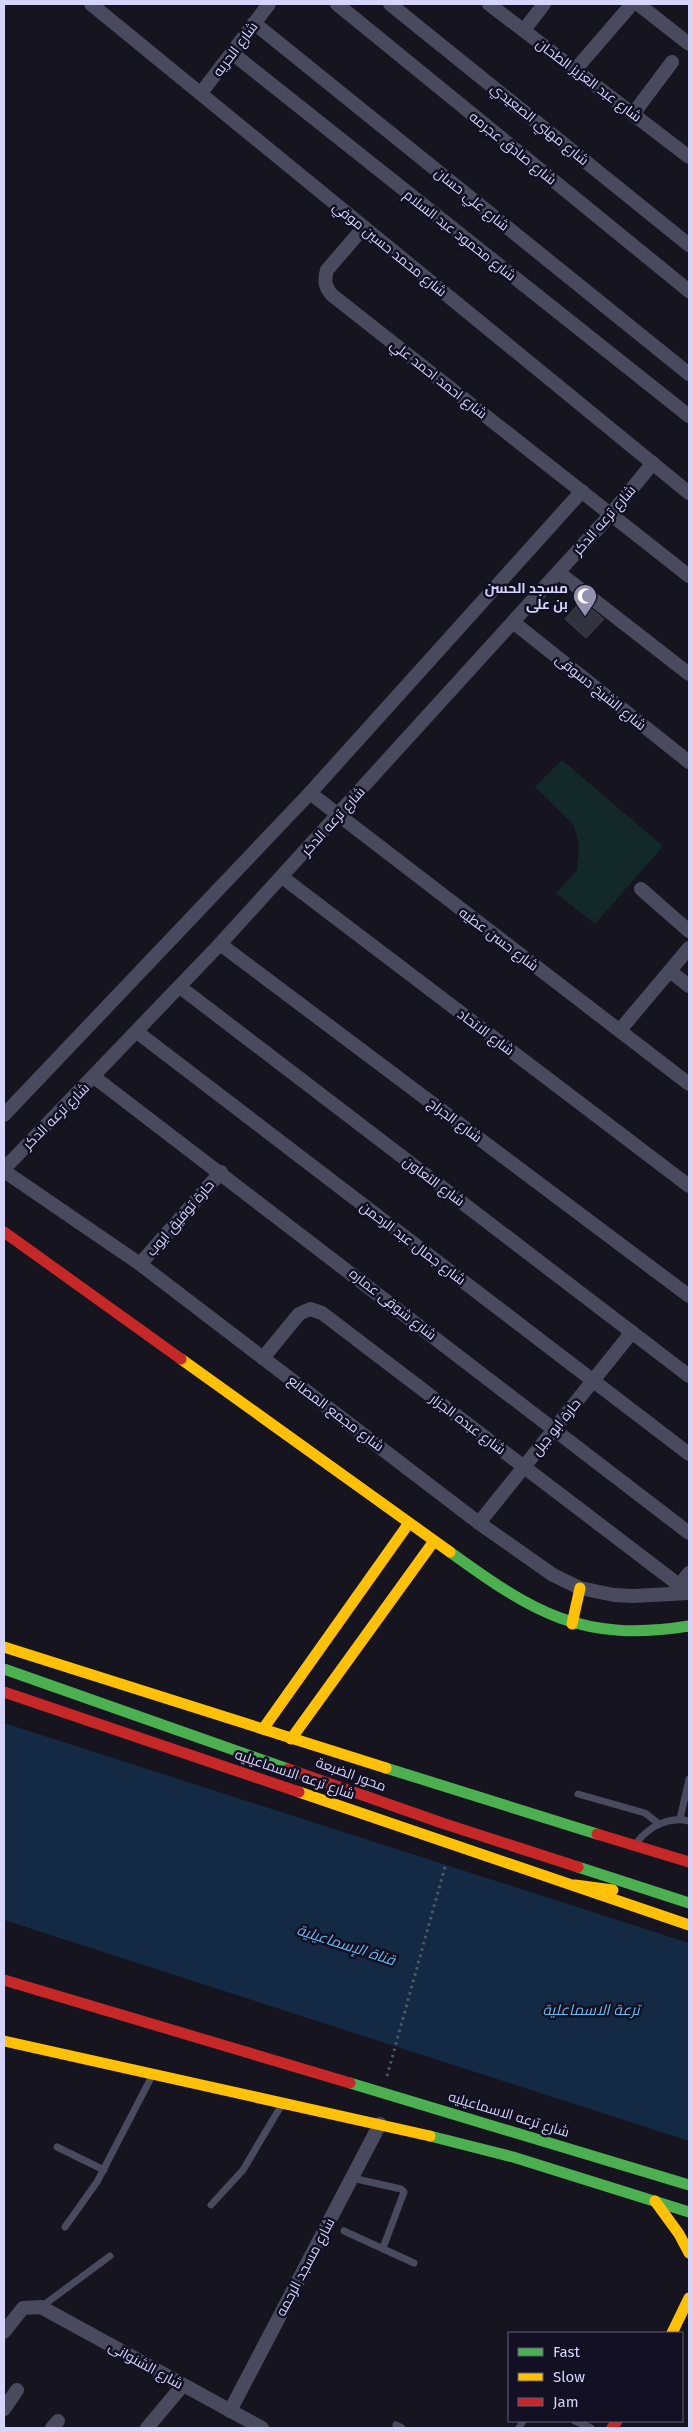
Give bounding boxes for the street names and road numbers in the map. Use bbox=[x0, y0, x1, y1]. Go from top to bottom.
street label: شارع الحريه bbox=[209, 19, 261, 80]
street label: شارع عبد العزيز الطحان bbox=[533, 35, 645, 126]
street label: شارع مهني الصعيدي bbox=[485, 80, 592, 171]
street label: شارع صادق عجرمه bbox=[466, 108, 560, 189]
street label: شارع علي حسان bbox=[429, 164, 512, 237]
street label: شارع محمود عبد السلام bbox=[400, 186, 519, 285]
street label: شارع محمد حسين موفي bbox=[327, 198, 450, 303]
street label: شارع احمد احمد علي bbox=[385, 336, 491, 425]
street label: شارع ترعه الدكر bbox=[569, 482, 639, 559]
street label: شارع الشيخ دسوقى bbox=[552, 651, 649, 734]
street label: شارع ترعه الدكر bbox=[297, 783, 369, 860]
street label: شارع حسن عطيه bbox=[456, 904, 542, 975]
street label: شارع الاتحاد bbox=[454, 1006, 517, 1059]
street label: شارع ترعه الدكر bbox=[19, 1080, 93, 1154]
street label: شارع الجراج bbox=[424, 1095, 485, 1146]
street label: شارع التعاون bbox=[400, 1153, 468, 1210]
street label: حارة توفيق ايوب bbox=[143, 1177, 218, 1260]
street label: شارع جمال عبد الرحمن bbox=[357, 1198, 469, 1289]
street label: شارع شوقى عماره bbox=[346, 1265, 440, 1344]
street label: شارع مجمع المصانع bbox=[284, 1372, 387, 1455]
street label: شارع عبده الجزار bbox=[426, 1390, 509, 1458]
street label: حارة ابو جبل bbox=[528, 1395, 585, 1459]
street label: شارع ترعه الاسماعيليه bbox=[233, 1746, 357, 1803]
street label: محور الضبعة bbox=[313, 1754, 388, 1795]
street label: شارع ترعه الاسماعيليه bbox=[446, 2088, 571, 2141]
street label: شارع مسجد الرحمه bbox=[272, 2215, 338, 2319]
street label: شارع الشنوانى bbox=[106, 2338, 186, 2393]

